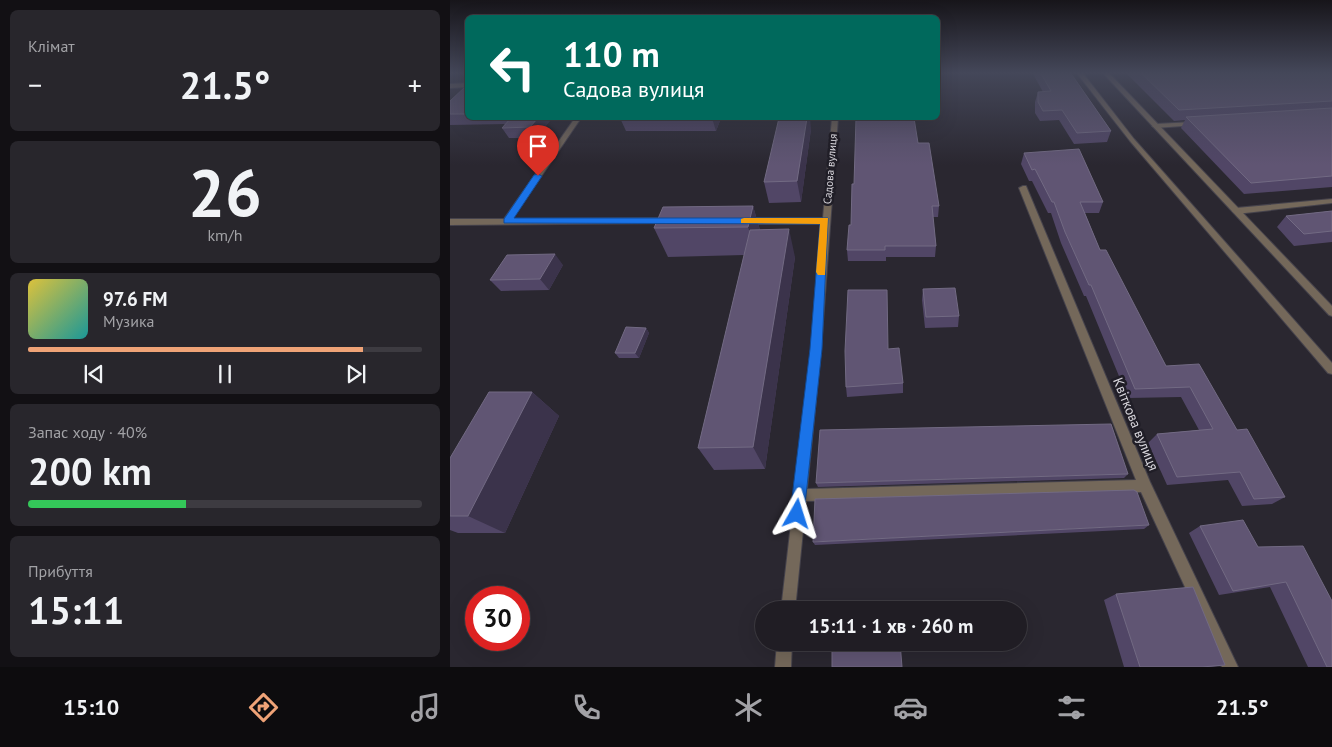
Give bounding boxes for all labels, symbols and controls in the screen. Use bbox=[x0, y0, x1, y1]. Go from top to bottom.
text: 110 m bbox=[563, 31, 660, 77]
icon: left bbox=[480, 35, 545, 100]
text: Клімат bbox=[28, 36, 75, 56]
text: 21.5° bbox=[180, 60, 270, 109]
text: − bbox=[28, 66, 42, 103]
text: + bbox=[408, 66, 422, 103]
text: Садова вулиця bbox=[563, 75, 704, 103]
pin bbox=[517, 125, 559, 176]
icon: arrive bbox=[524, 132, 552, 160]
street label: Садова вулиця bbox=[820, 133, 840, 205]
text: 26 bbox=[188, 150, 262, 234]
text: km/h bbox=[207, 225, 243, 245]
text: 97.6 FM bbox=[103, 287, 167, 311]
text: Музика bbox=[103, 311, 155, 331]
icon: previous bbox=[80, 360, 108, 388]
icon: pause bbox=[211, 360, 239, 388]
icon: next bbox=[342, 360, 370, 388]
street label: Квіткова вулиця bbox=[1109, 375, 1163, 473]
text: Запас ходу · 40% bbox=[28, 422, 147, 442]
text: 200 km bbox=[28, 446, 152, 495]
position arrow bbox=[770, 487, 822, 539]
text: Прибуття bbox=[28, 561, 93, 581]
text: 15:11 bbox=[28, 585, 124, 634]
speed limit sign: 30 bbox=[465, 586, 530, 651]
text: 15:11 · 1 хв · 260 m bbox=[809, 614, 973, 638]
icon: directions bbox=[246, 690, 281, 725]
icon: music bbox=[408, 690, 443, 725]
icon: phone bbox=[569, 690, 604, 725]
icon: climate bbox=[731, 690, 766, 725]
icon: car bbox=[893, 690, 928, 725]
icon: filters bbox=[1054, 690, 1089, 725]
text: 15:10 bbox=[63, 693, 119, 721]
text: 21.5° bbox=[1216, 693, 1269, 721]

